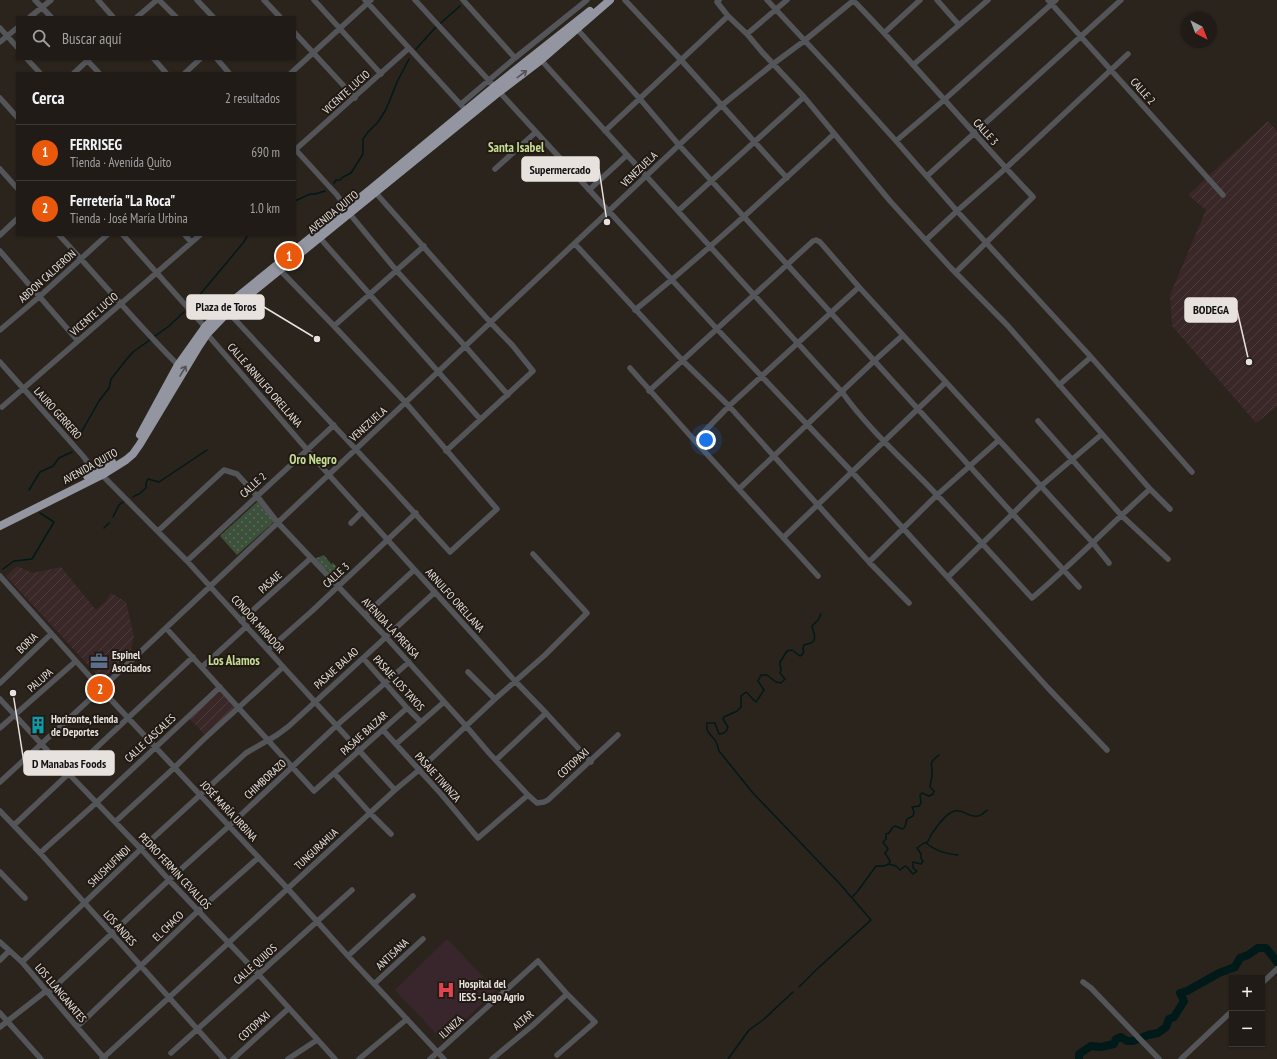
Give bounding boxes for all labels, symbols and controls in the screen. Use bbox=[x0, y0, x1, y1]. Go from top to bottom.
north arrow bbox=[1181, 12, 1217, 48]
search box bbox=[16, 16, 296, 60]
icon: search bbox=[30, 27, 52, 49]
text: Buscar aquí bbox=[62, 29, 122, 48]
street label: VICENTE LUCIO bbox=[319, 67, 373, 118]
one-way arrow bbox=[516, 70, 527, 78]
street label: CALLE 2 bbox=[1128, 75, 1159, 107]
text: Cerca bbox=[32, 87, 65, 109]
text: 2 resultados bbox=[225, 90, 280, 107]
street label: CALLE 3 bbox=[970, 116, 1002, 148]
text: FERRISEG bbox=[70, 135, 122, 154]
district label: Santa Isabel bbox=[488, 139, 545, 156]
text: 1 bbox=[42, 144, 48, 161]
text: 690 m bbox=[251, 144, 280, 161]
street label: VENEZUELA bbox=[617, 148, 661, 191]
text: Tienda · Avenida Quito bbox=[70, 154, 171, 171]
callout: Supermercado bbox=[522, 157, 599, 181]
text: Supermercado bbox=[529, 162, 591, 177]
street label: AVENIDA QUITO bbox=[305, 187, 361, 237]
text: Ferretería "La Roca" bbox=[70, 191, 175, 210]
text: 2 bbox=[42, 200, 48, 217]
text: 1.0 km bbox=[250, 200, 280, 217]
text: Tienda · José María Urbina bbox=[70, 210, 188, 227]
pin: 1 bbox=[276, 241, 302, 271]
street label: ABDON CALDERON bbox=[15, 247, 79, 305]
street label: VICENTE LUCIO bbox=[66, 289, 121, 339]
callout: Plaza de Toros bbox=[187, 295, 264, 319]
callout: BODEGA bbox=[1185, 298, 1237, 322]
text: Plaza de Toros bbox=[196, 299, 257, 314]
text: BODEGA bbox=[1193, 302, 1230, 317]
street label: CALLE ARNULFO ORELLANA bbox=[225, 340, 306, 431]
one-way arrow bbox=[180, 365, 188, 377]
street label: LAURO GERRERO bbox=[31, 384, 85, 442]
street label: VENEZUELA bbox=[346, 403, 390, 445]
your location bbox=[696, 430, 716, 450]
street label: AVENIDA QUITO bbox=[60, 445, 120, 487]
district label: Oro Negro bbox=[289, 451, 337, 468]
street label: CALLE 2 bbox=[237, 469, 269, 501]
street label: CALLE 3 bbox=[320, 559, 352, 591]
street label: ARNULFO ORELLANA bbox=[423, 565, 488, 635]
street label: PASAJE bbox=[255, 568, 285, 596]
street label: CONDOR MIRADOR bbox=[228, 592, 288, 656]
street label: AVENIDA LA PRENSA bbox=[359, 595, 423, 662]
street label: BORJA bbox=[13, 629, 41, 656]
street label: PASAJE BALAO bbox=[311, 644, 361, 692]
place label: Espinel Asociados bbox=[111, 648, 151, 675]
office icon: Espinel Asociados bbox=[89, 651, 109, 671]
district label: Los Alamos bbox=[208, 652, 260, 669]
street label: PASAJE LOS TAYOS bbox=[370, 652, 428, 714]
street label: PALUPA bbox=[24, 665, 56, 695]
pin: 2 bbox=[87, 674, 113, 704]
street label: PASAJE BALZAR bbox=[337, 708, 391, 758]
street label: CALLE CASCALES bbox=[122, 711, 179, 765]
place label: Horizonte, tienda de Deportes bbox=[51, 712, 119, 739]
building icon: Horizonte, tienda de Deportes bbox=[28, 715, 48, 735]
street label: COTOPAXI bbox=[554, 745, 592, 781]
street label: PASAJE TIWINZA bbox=[412, 749, 465, 805]
callout: D Manabas Foods bbox=[24, 751, 114, 775]
text: D Manabas Foods bbox=[32, 756, 106, 771]
street label: CHIMBORAZO bbox=[241, 756, 289, 802]
street label: JOSÉ MARÍA URBINA bbox=[197, 777, 261, 845]
street label: TUNGURAHUA bbox=[291, 825, 341, 873]
street label: PEDRO FERMIN CEVALLOS bbox=[136, 830, 214, 913]
street label: SHUSHUFINDI bbox=[85, 842, 133, 890]
street label: LOS ANDES bbox=[100, 907, 140, 949]
street label: EL CHACO bbox=[149, 908, 187, 944]
street label: ANTISANA bbox=[373, 935, 412, 973]
street label: CALLE QUIJOS bbox=[230, 941, 280, 987]
street label: LOS LLANGANATES bbox=[32, 961, 90, 1026]
map controls bbox=[1229, 975, 1265, 1047]
button: + bbox=[1229, 975, 1265, 1011]
place label: Hospital del IESS - Lago Agrio bbox=[459, 977, 524, 1004]
hospital icon: Hospital del IESS - Lago Agrio bbox=[436, 980, 456, 1000]
street label: ALTAR bbox=[510, 1007, 536, 1033]
street label: COTOPAXI bbox=[235, 1008, 273, 1044]
button: − bbox=[1229, 1011, 1265, 1047]
street label: ILINIZA bbox=[436, 1012, 467, 1042]

